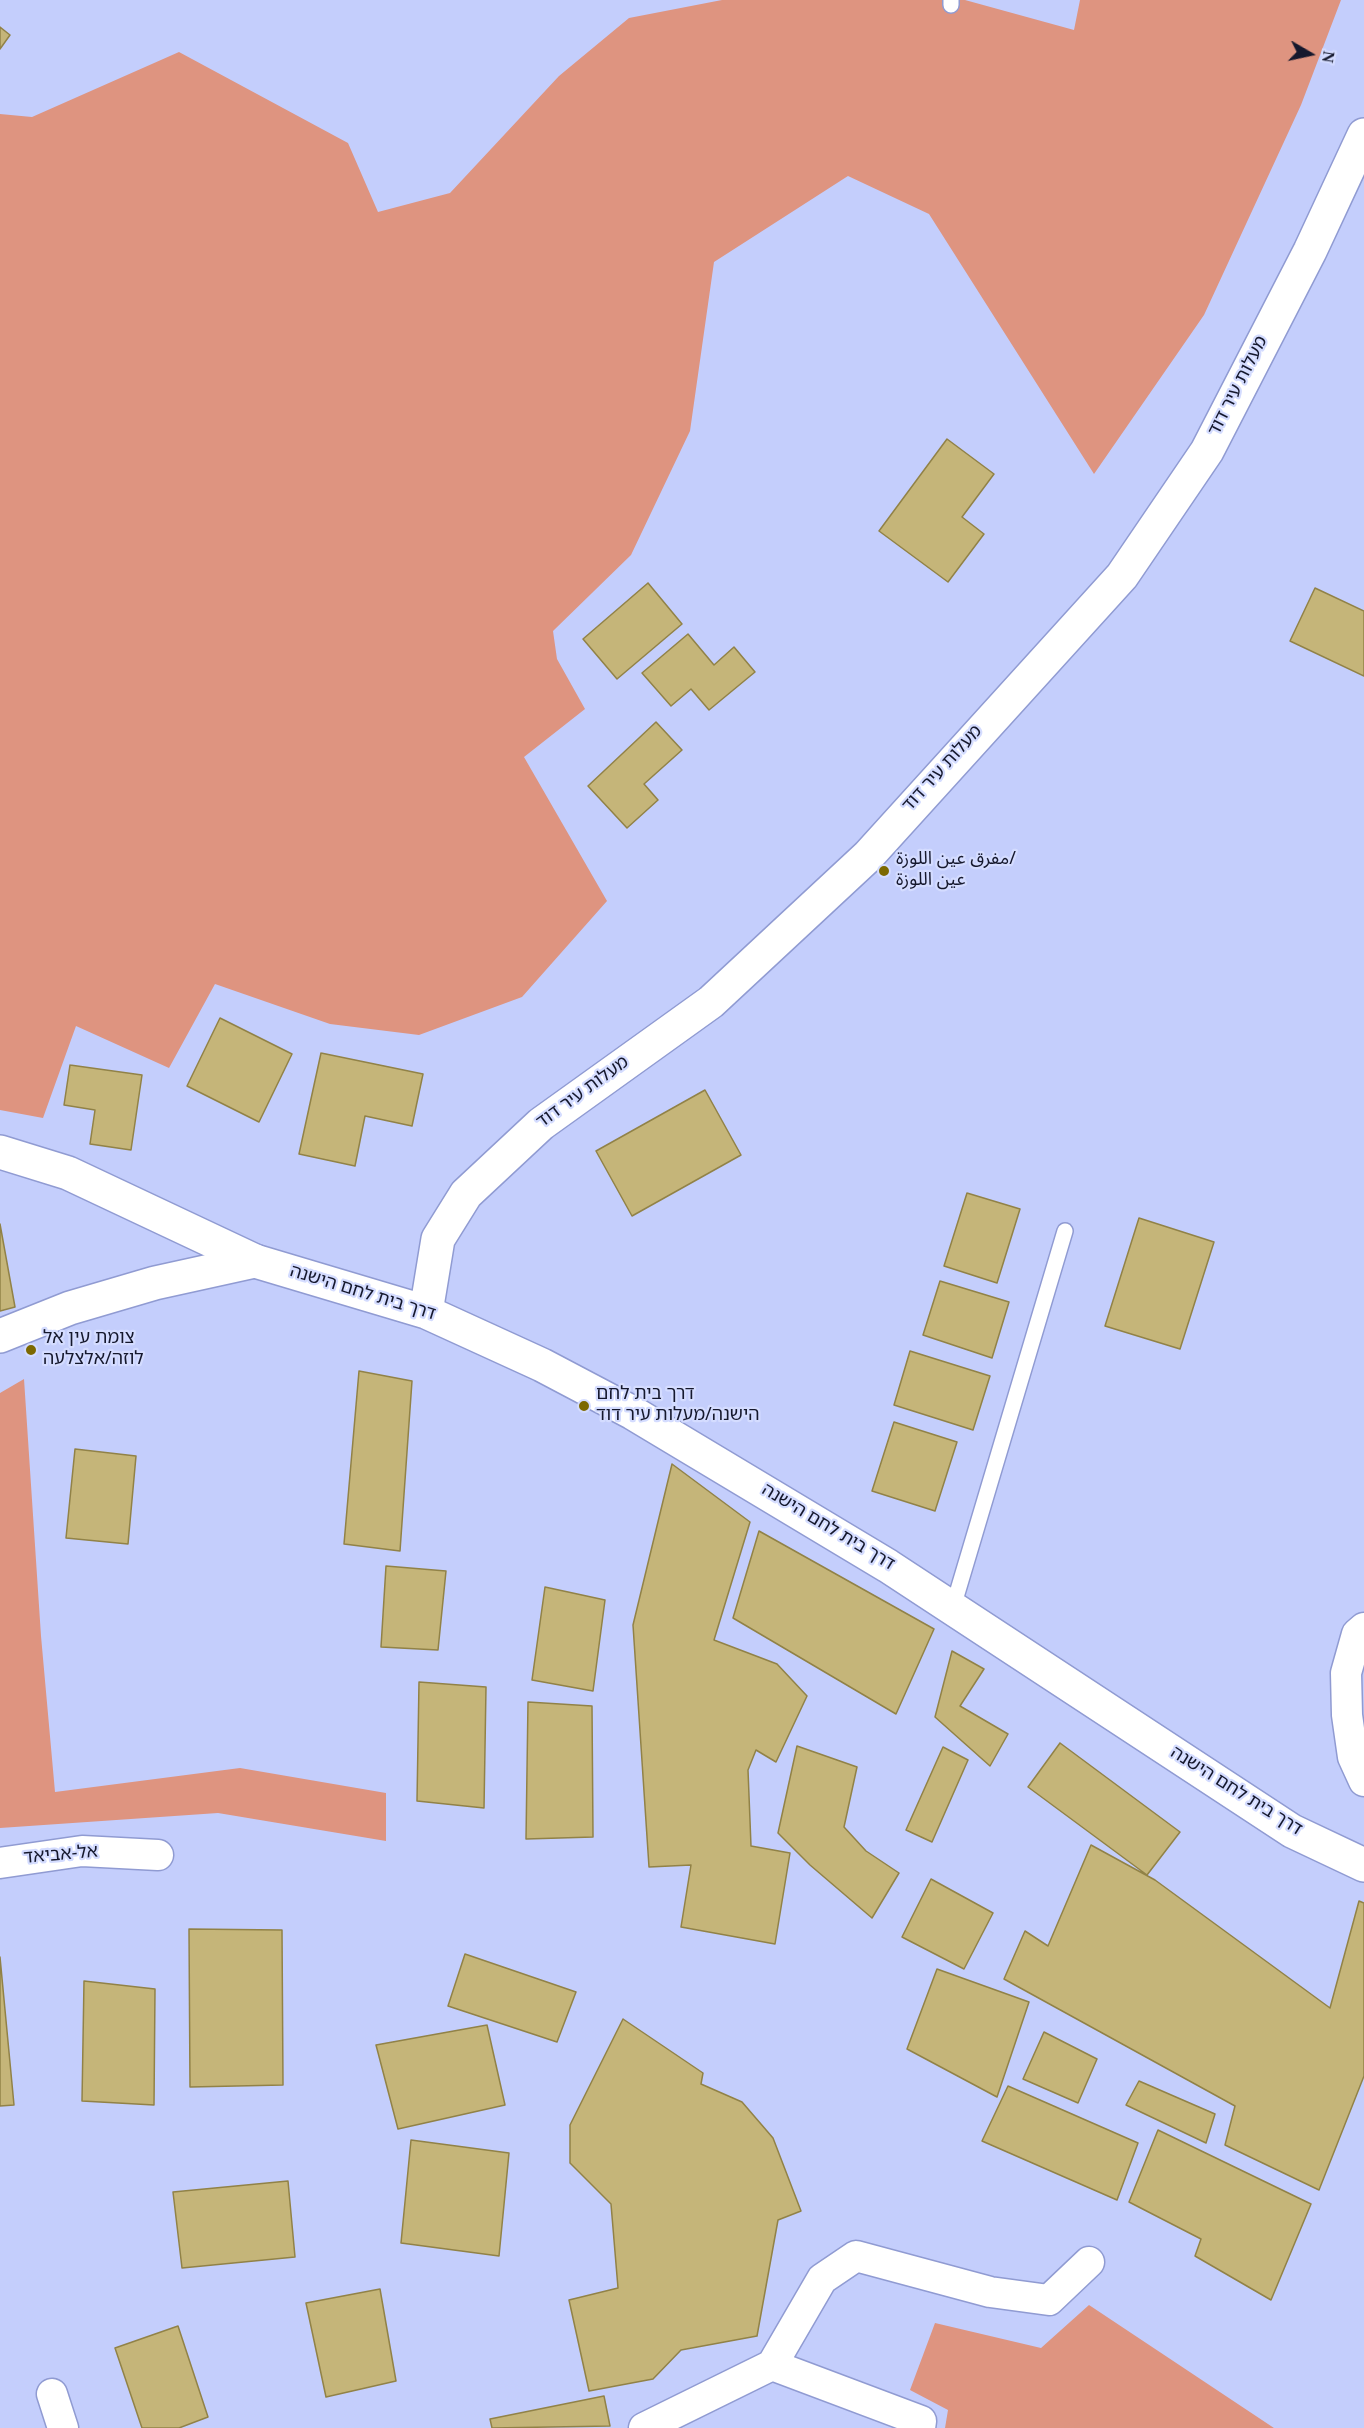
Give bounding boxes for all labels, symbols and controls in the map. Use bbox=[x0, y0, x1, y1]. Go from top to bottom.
north arrow bbox=[1280, 24, 1340, 84]
text: N bbox=[1319, 50, 1338, 64]
street label: מעלות עיר דוד bbox=[1206, 334, 1274, 440]
street label: מעלות עיר דוד bbox=[899, 722, 989, 818]
place label: مفرق عين اللوزة/ عين اللوزة bbox=[896, 850, 1016, 892]
marker: مفرق عين اللوزة/ عين اللوزة bbox=[877, 864, 891, 878]
street label: מעלות עיר דוד bbox=[534, 1053, 634, 1135]
street label: דרך בית לחם הישנה bbox=[287, 1263, 437, 1327]
place label: צומת עין אל לוזה/אלצלעה bbox=[43, 1329, 144, 1372]
marker: צומת עין אל לוזה/אלצלעה bbox=[24, 1343, 38, 1357]
place label: דרך בית לחם הישנה/מעלות עיר דוד bbox=[596, 1385, 760, 1428]
marker: דרך בית לחם הישנה/מעלות עיר דוד bbox=[577, 1399, 591, 1413]
street label: דרך בית לחם הישנה bbox=[757, 1481, 897, 1577]
street label: דרך בית לחם הישנה bbox=[1165, 1744, 1305, 1842]
street label: אל-אביאד bbox=[23, 1843, 99, 1871]

